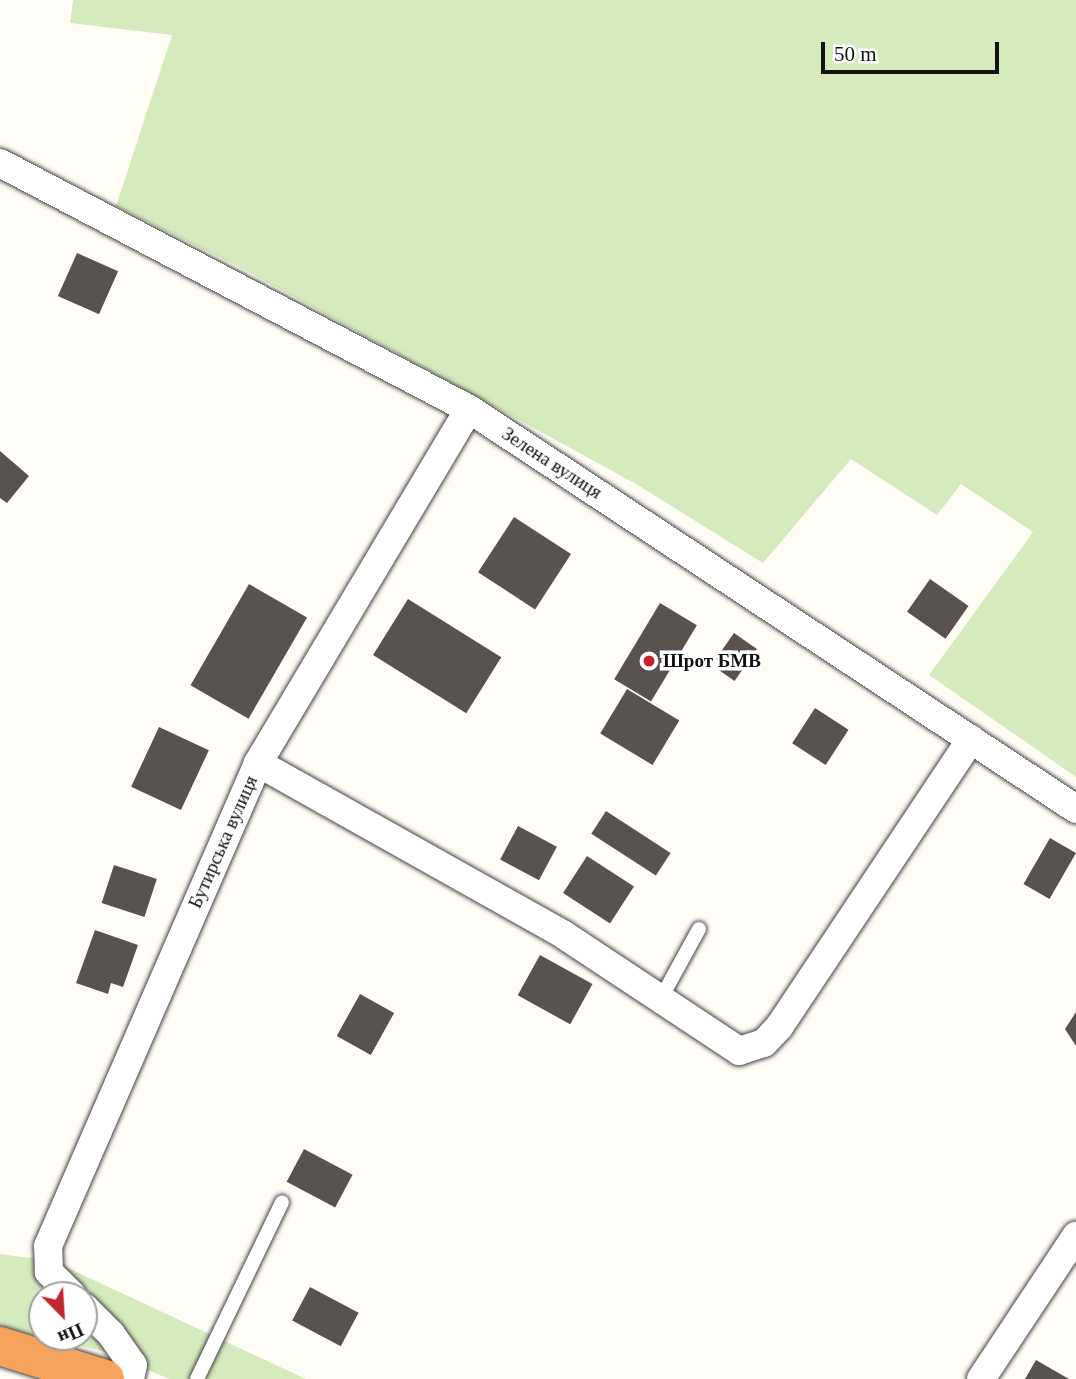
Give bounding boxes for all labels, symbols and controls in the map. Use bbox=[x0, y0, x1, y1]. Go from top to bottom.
scale bar bbox=[824, 28, 1002, 72]
text: 50 m bbox=[834, 42, 877, 66]
street label: Зелена вулиця bbox=[498, 422, 606, 504]
place label: Шрот БМВ bbox=[663, 650, 761, 672]
marker: Шрот БМВ bbox=[641, 653, 657, 669]
street label: Бутирська вулиця bbox=[184, 772, 262, 912]
north arrow bbox=[28, 1281, 98, 1351]
text: Пн bbox=[55, 1319, 87, 1349]

